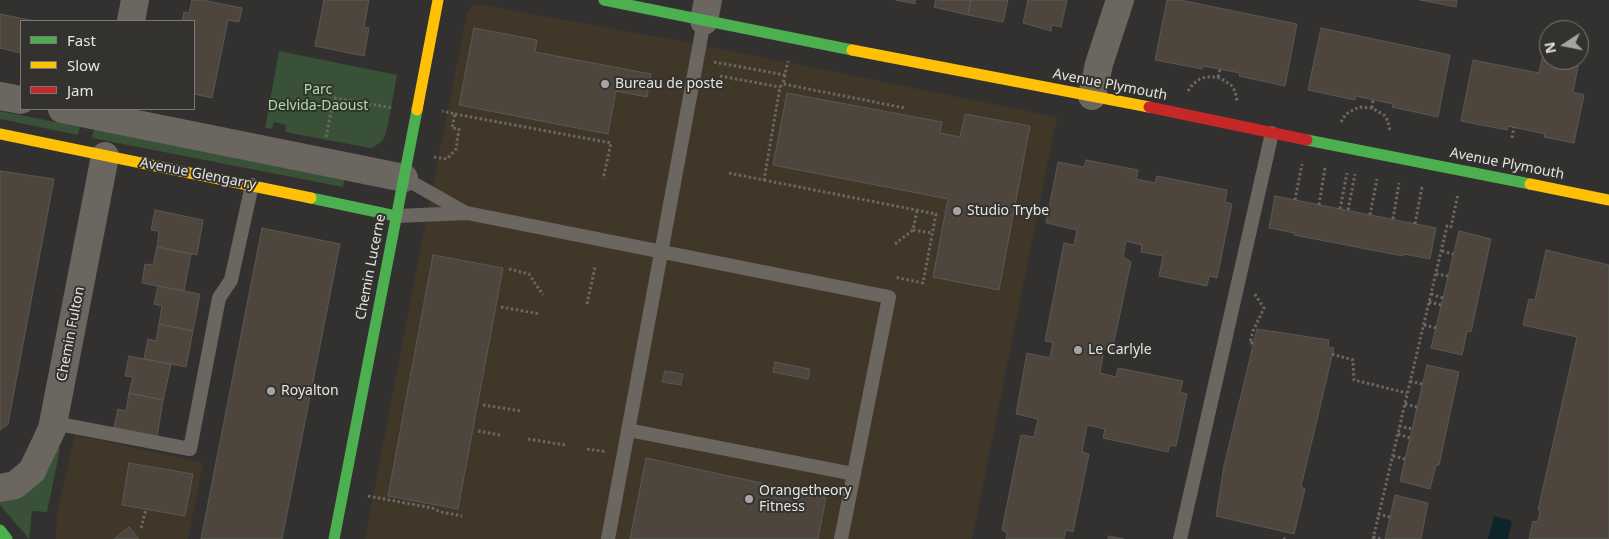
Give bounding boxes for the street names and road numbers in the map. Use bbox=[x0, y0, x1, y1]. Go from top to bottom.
street label: Avenue Plymouth bbox=[1051, 66, 1169, 104]
street label: Avenue Plymouth bbox=[1448, 145, 1566, 183]
street label: Avenue Glengarry bbox=[138, 154, 258, 194]
street label: Chemin Lucerne bbox=[353, 213, 389, 321]
street label: Chemin Fulton bbox=[54, 285, 88, 383]

